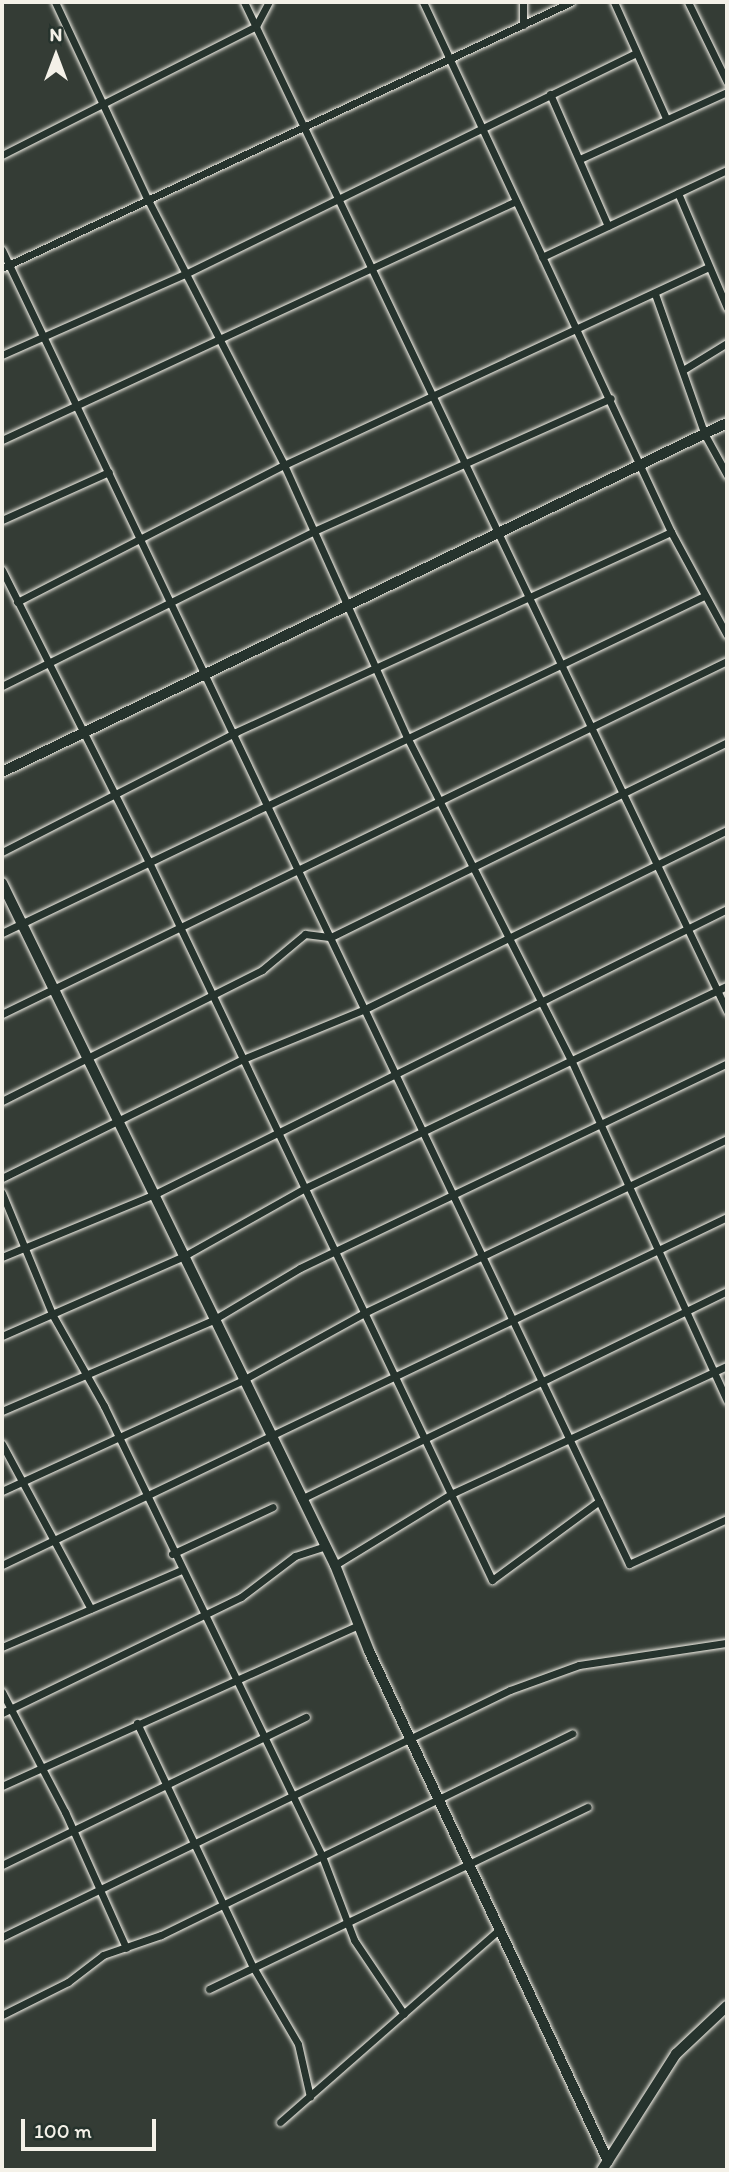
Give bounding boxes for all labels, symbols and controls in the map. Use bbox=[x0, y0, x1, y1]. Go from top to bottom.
north arrow bbox=[21, 21, 91, 91]
text: N bbox=[50, 23, 62, 46]
scale bar bbox=[24, 2106, 159, 2150]
text: 100 m bbox=[34, 2118, 92, 2143]

